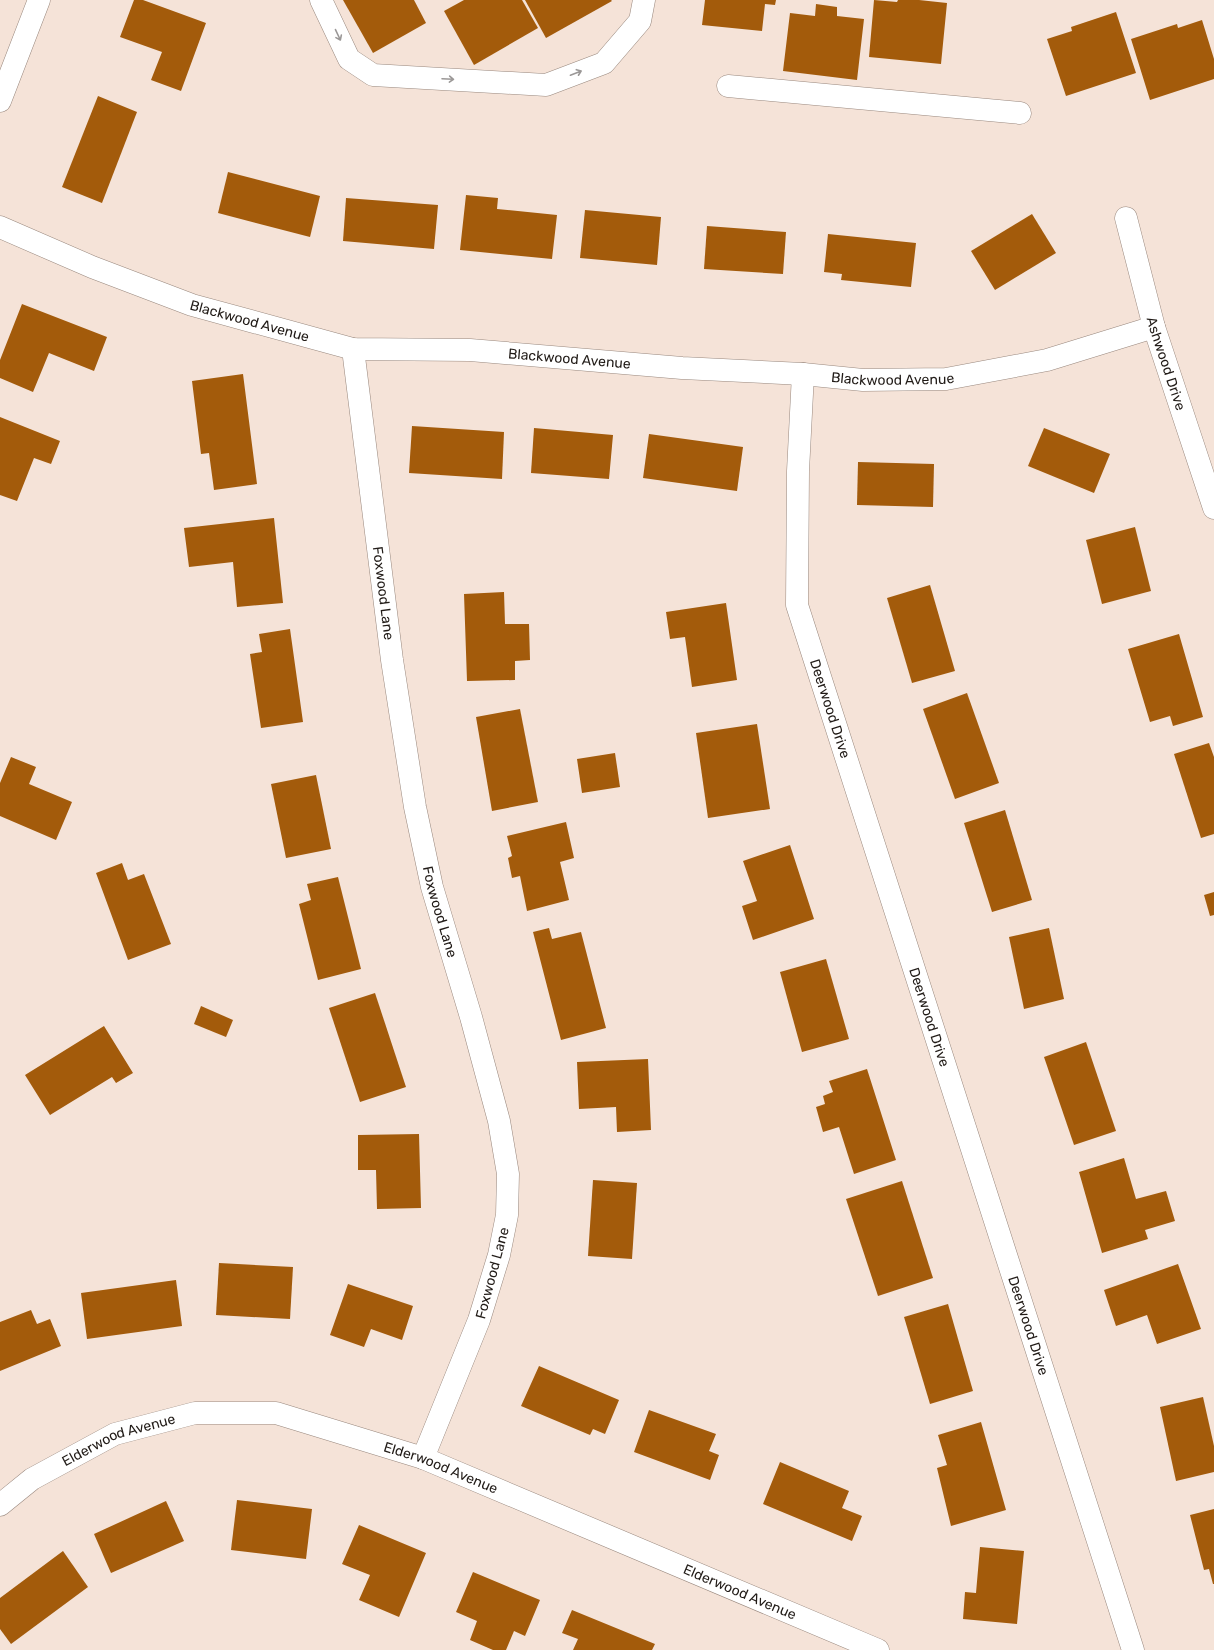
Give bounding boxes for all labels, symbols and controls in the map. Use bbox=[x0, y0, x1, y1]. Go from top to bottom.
one-way arrow bbox=[335, 29, 342, 41]
one-way arrow bbox=[569, 69, 581, 77]
one-way arrow bbox=[441, 75, 454, 83]
street label: Blackwood Avenue bbox=[188, 297, 311, 346]
street label: Ashwood Drive bbox=[1143, 315, 1189, 413]
street label: Blackwood Avenue bbox=[507, 345, 632, 373]
street label: Blackwood Avenue bbox=[830, 369, 956, 389]
street label: Foxwood Lane bbox=[369, 545, 397, 641]
street label: Deerwood Drive bbox=[806, 657, 854, 761]
street label: Foxwood Lane bbox=[419, 865, 461, 960]
street label: Deerwood Drive bbox=[905, 965, 953, 1069]
street label: Foxwood Lane bbox=[472, 1225, 513, 1321]
street label: Deerwood Drive bbox=[1004, 1274, 1052, 1378]
street label: Elderwood Avenue bbox=[59, 1411, 177, 1470]
street label: Elderwood Avenue bbox=[382, 1438, 500, 1498]
street label: Elderwood Avenue bbox=[681, 1561, 799, 1624]

